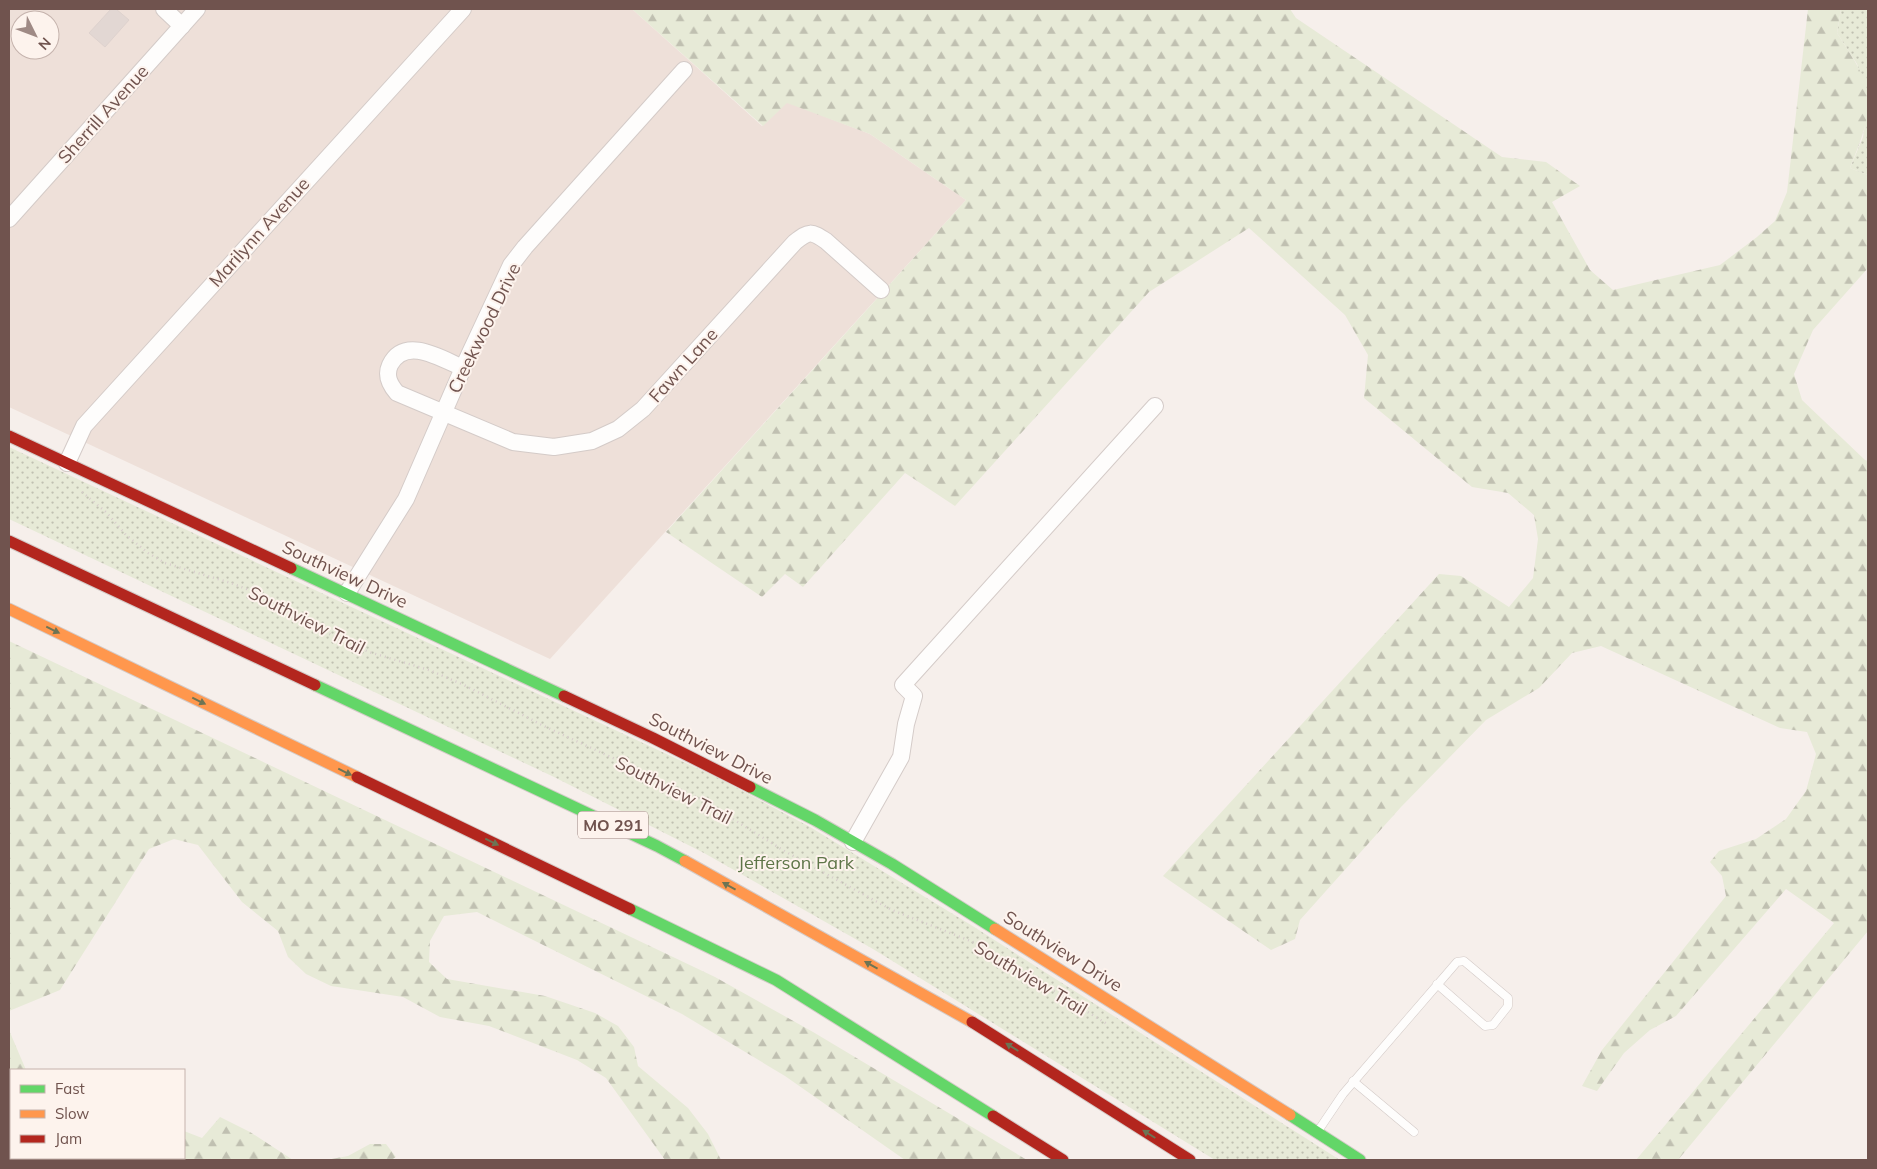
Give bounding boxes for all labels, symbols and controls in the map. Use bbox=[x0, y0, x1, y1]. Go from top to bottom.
north arrow bbox=[10, 10, 60, 60]
text: N bbox=[34, 34, 55, 54]
street label: Sherrill Avenue bbox=[53, 60, 153, 168]
street label: Marilynn Avenue bbox=[204, 173, 314, 291]
street label: Creekwood Drive bbox=[442, 259, 526, 397]
street label: Fawn Lane bbox=[644, 323, 722, 407]
street label: Southview Drive bbox=[279, 535, 411, 613]
street label: Southview Trail bbox=[245, 581, 369, 659]
one-way arrow bbox=[46, 626, 60, 634]
one-way arrow bbox=[192, 697, 206, 705]
street label: Southview Drive bbox=[645, 707, 777, 789]
street label: Southview Trail bbox=[612, 751, 736, 829]
one-way arrow bbox=[338, 768, 352, 776]
road number: MO 291 bbox=[578, 812, 648, 838]
one-way arrow bbox=[484, 838, 499, 847]
park label: Jefferson Park bbox=[738, 851, 855, 874]
one-way arrow bbox=[722, 882, 737, 890]
street label: Southview Drive bbox=[999, 905, 1127, 997]
street label: Southview Trail bbox=[970, 935, 1092, 1021]
one-way arrow bbox=[865, 960, 878, 969]
one-way arrow bbox=[1005, 1042, 1018, 1052]
legend bbox=[10, 1069, 185, 1159]
text: Fast bbox=[55, 1079, 85, 1098]
text: Slow bbox=[55, 1104, 89, 1123]
text: Jam bbox=[55, 1129, 82, 1148]
one-way arrow bbox=[1142, 1129, 1155, 1139]

